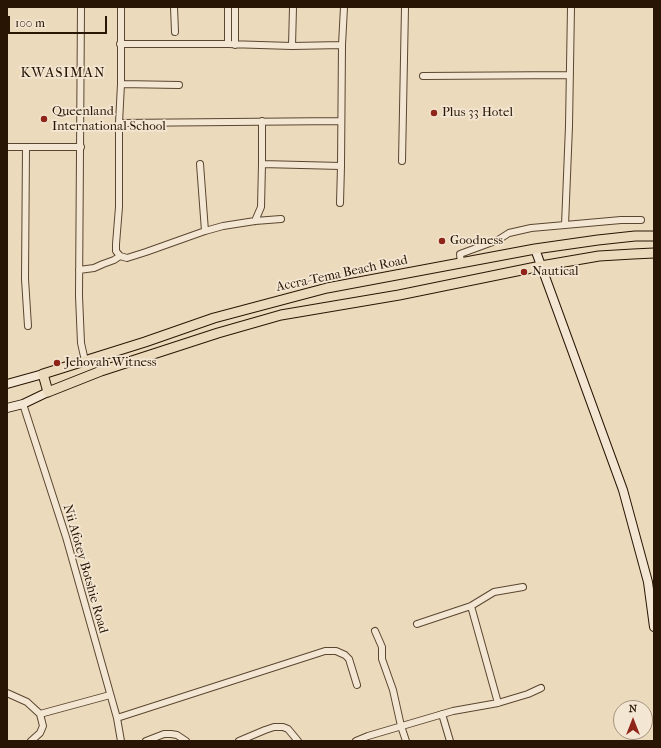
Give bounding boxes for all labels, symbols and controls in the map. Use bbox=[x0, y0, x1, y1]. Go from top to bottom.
scale bar bbox=[10, 8, 109, 34]
text: 100 m bbox=[15, 16, 45, 30]
district label: KWASIMAN bbox=[20, 66, 106, 82]
place label: Queenland International School bbox=[52, 104, 166, 135]
place label: Plus 33 Hotel bbox=[442, 105, 513, 121]
marker: Plus 33 Hotel bbox=[429, 108, 439, 118]
marker: Queenland International School bbox=[39, 114, 49, 124]
place label: Goodness bbox=[450, 233, 503, 249]
marker: Goodness bbox=[437, 236, 447, 246]
street label: Accra-Tema Beach Road bbox=[275, 252, 409, 296]
place label: Nautical bbox=[532, 264, 579, 280]
marker: Nautical bbox=[519, 267, 529, 277]
place label: Jehovah Witness bbox=[65, 355, 157, 371]
marker: Jehovah Witness bbox=[52, 358, 62, 368]
street label: Nii Afotey Botshie Road bbox=[59, 503, 111, 635]
north arrow bbox=[613, 700, 653, 740]
text: N bbox=[629, 702, 637, 715]

